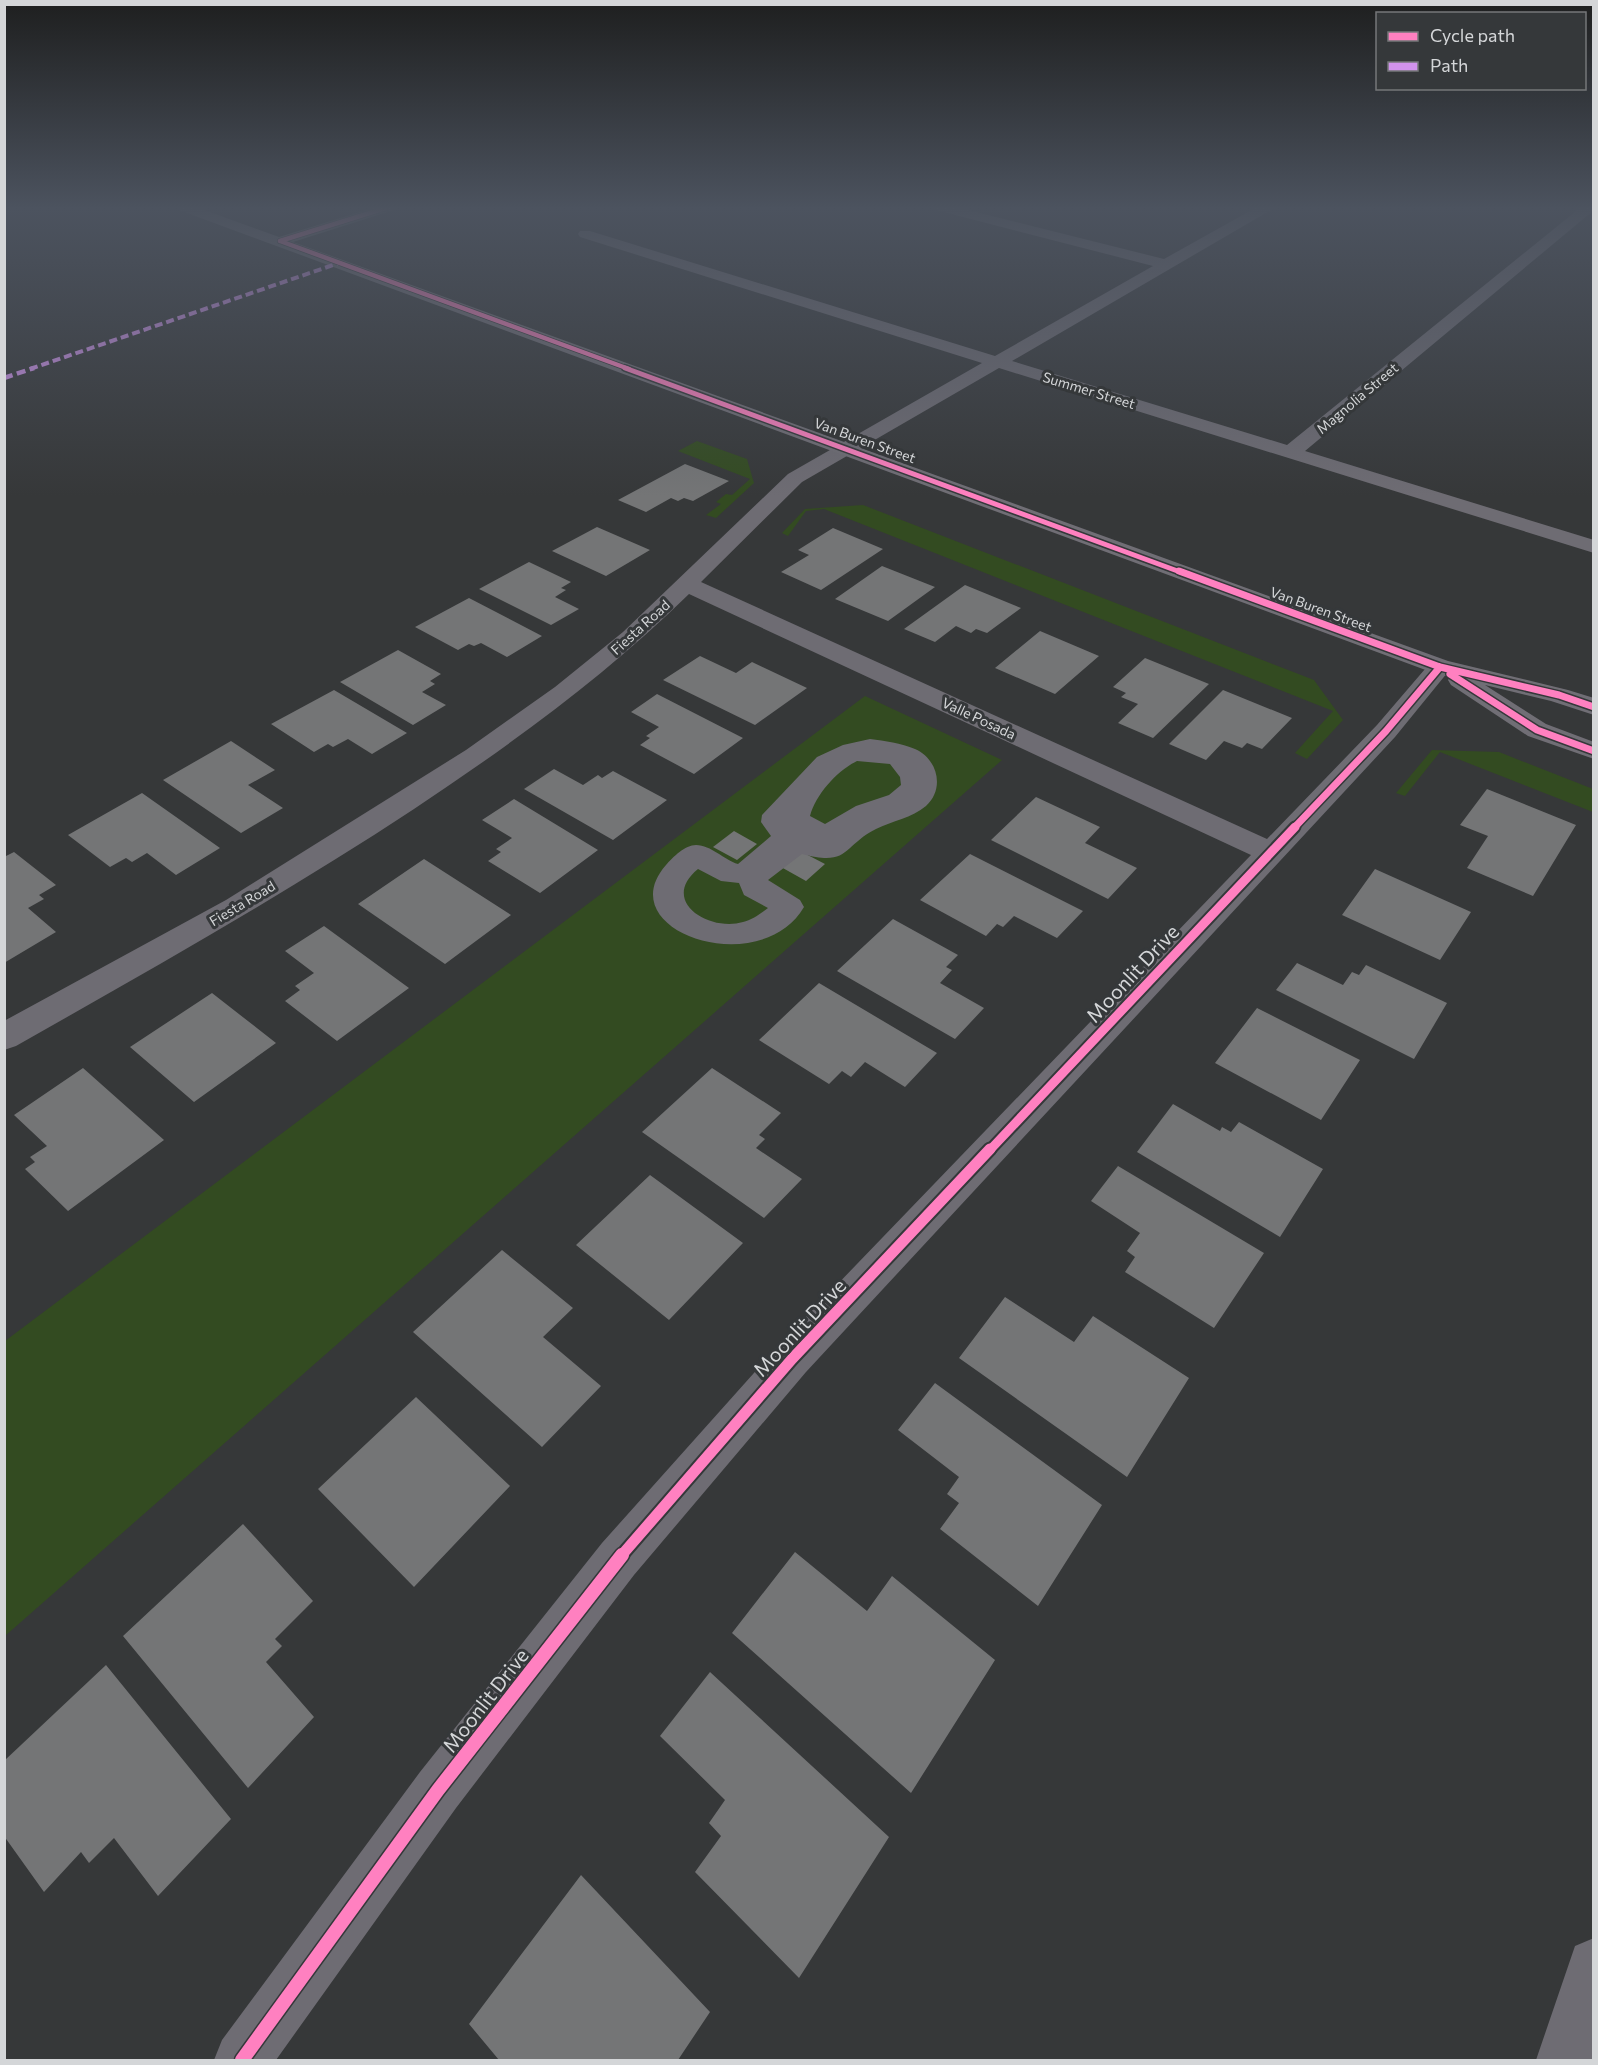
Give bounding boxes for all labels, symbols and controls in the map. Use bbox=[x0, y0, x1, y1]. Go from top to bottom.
legend bbox=[1376, 12, 1586, 90]
text: Cycle path bbox=[1430, 24, 1515, 46]
text: Path bbox=[1430, 54, 1468, 76]
street label: Magnolia Street bbox=[1313, 359, 1401, 437]
street label: Summer Street bbox=[1041, 368, 1137, 412]
street label: Van Buren Street bbox=[812, 414, 918, 466]
street label: Van Buren Street bbox=[1268, 583, 1374, 635]
street label: Fiesta Road bbox=[607, 596, 673, 658]
street label: Valle Posada bbox=[939, 694, 1019, 742]
street label: Fiesta Road bbox=[206, 877, 278, 929]
street label: Moonlit Drive bbox=[1081, 919, 1183, 1027]
street label: Moonlit Drive bbox=[748, 1273, 850, 1381]
street label: Moonlit Drive bbox=[437, 1643, 533, 1757]

